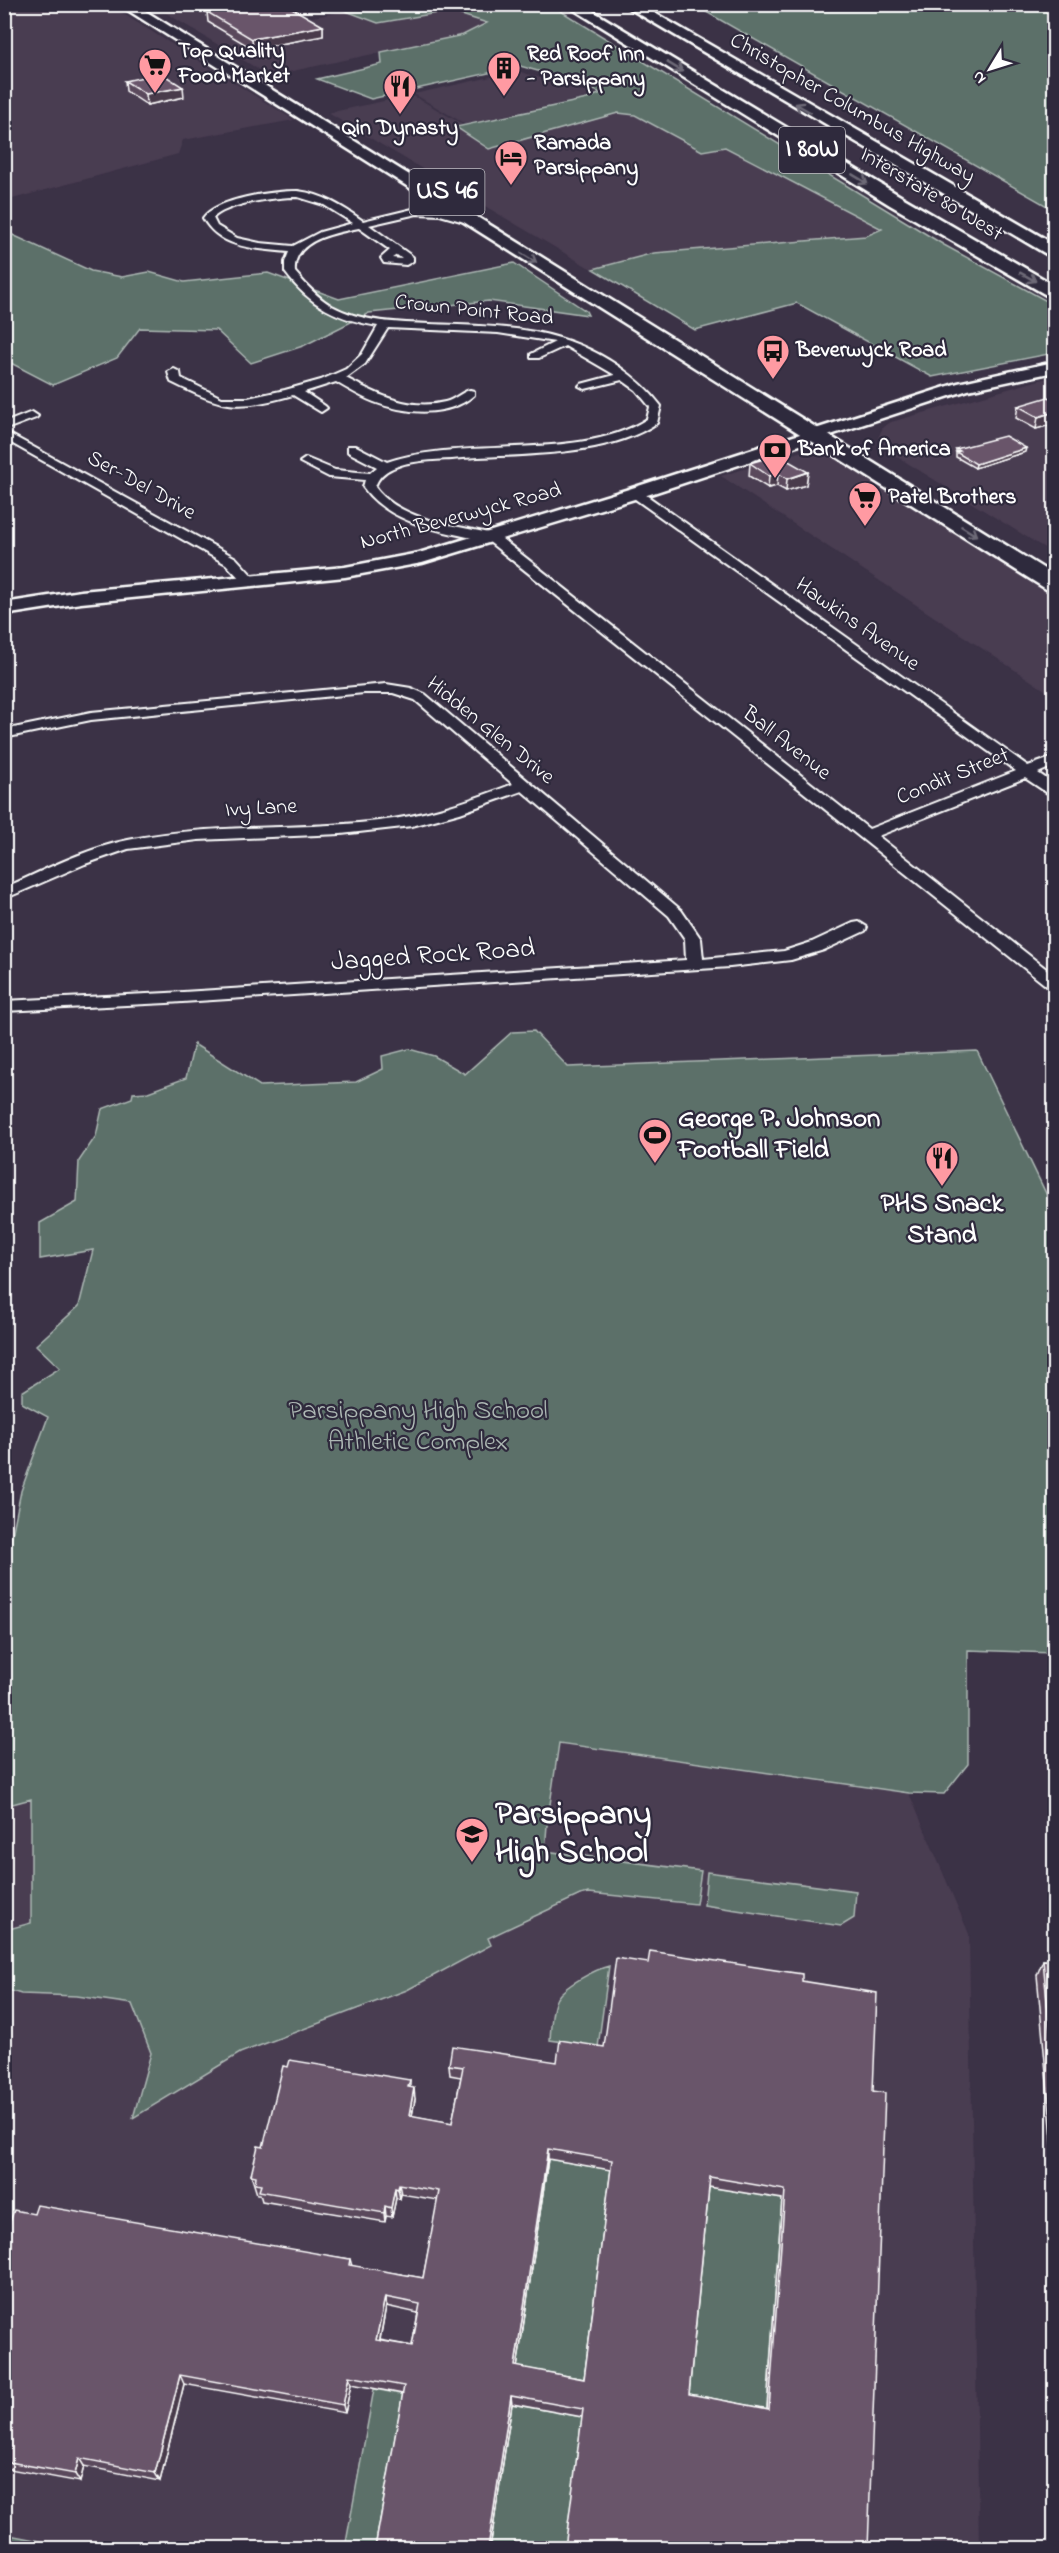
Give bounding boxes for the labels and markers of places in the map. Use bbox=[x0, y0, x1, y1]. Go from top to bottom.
place label: Top Quality Food Market bbox=[177, 36, 291, 93]
place label: Red Roof Inn - Parsippany bbox=[526, 39, 645, 97]
supermarket icon: Top Quality Food Market bbox=[137, 47, 173, 94]
building icon: Red Roof Inn - Parsippany bbox=[486, 50, 522, 97]
restaurant icon: Qin Dynasty bbox=[382, 68, 418, 115]
place label: Qin Dynasty bbox=[342, 113, 458, 146]
place label: Ramada Parsippany bbox=[534, 128, 638, 186]
hotel icon: Ramada Parsippany bbox=[493, 139, 529, 186]
bus stop icon: Beverwyck Road bbox=[755, 333, 791, 380]
place label: Beverwyck Road bbox=[795, 335, 947, 368]
bank icon: Bank of America bbox=[757, 432, 793, 479]
place label: Bank of America bbox=[797, 434, 951, 466]
supermarket icon: Patel Brothers bbox=[847, 480, 883, 527]
place label: Patel Brothers bbox=[888, 482, 1017, 514]
place label: George P. Johnson Football Field bbox=[676, 1100, 880, 1170]
sports icon: George P. Johnson Football Field bbox=[637, 1117, 673, 1164]
restaurant icon: PHS Snack Stand bbox=[924, 1140, 960, 1187]
place label: PHS Snack Stand bbox=[881, 1185, 1005, 1255]
place label: Parsippany High School bbox=[495, 1791, 651, 1878]
school or university icon: Parsippany High School bbox=[454, 1816, 490, 1863]

